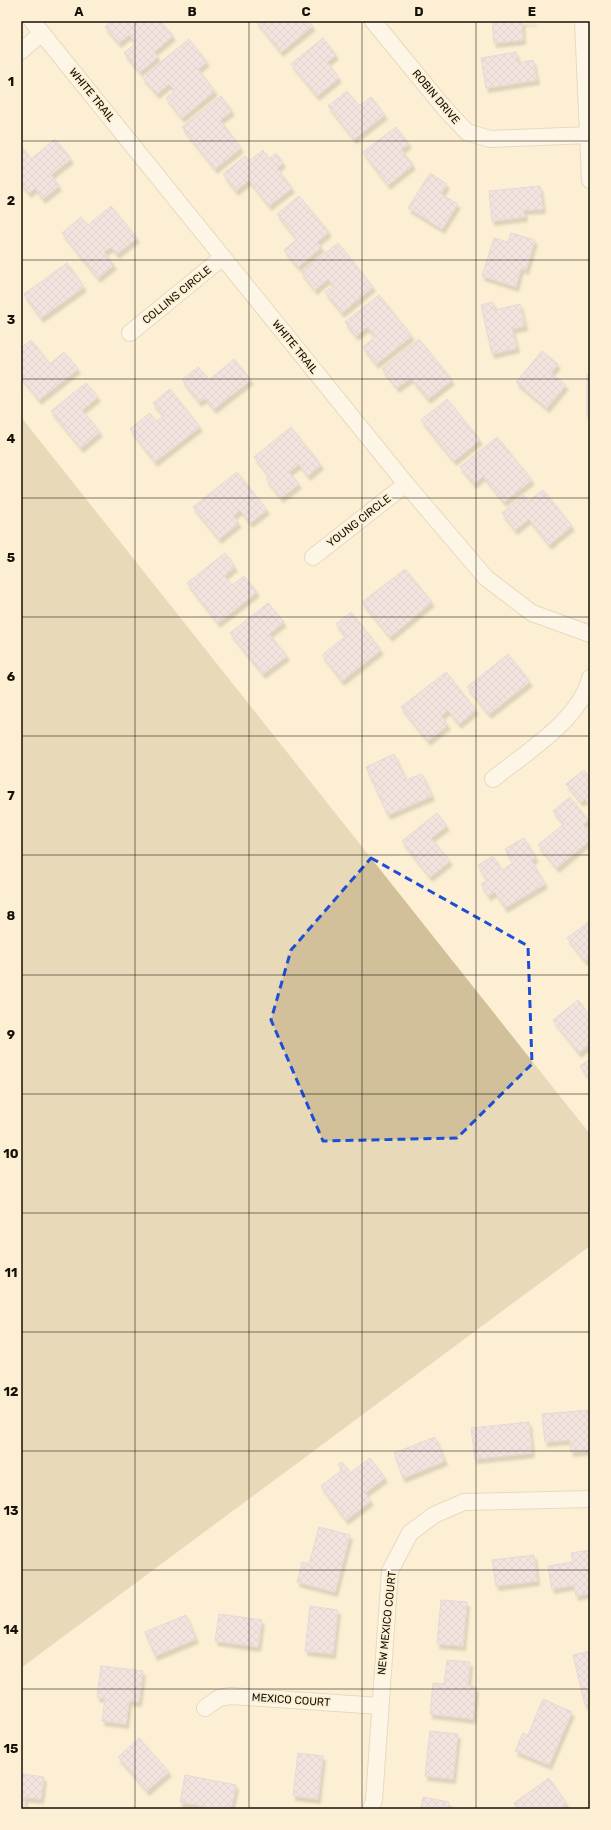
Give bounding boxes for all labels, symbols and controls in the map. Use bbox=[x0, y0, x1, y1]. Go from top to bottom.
text: A bbox=[74, 4, 84, 19]
text: B bbox=[187, 4, 197, 19]
text: C bbox=[301, 4, 311, 19]
text: D bbox=[414, 4, 424, 19]
text: E bbox=[528, 4, 536, 19]
street label: WHITE TRAIL bbox=[66, 66, 118, 124]
street label: ROBIN DRIVE bbox=[409, 67, 463, 127]
text: 1 bbox=[8, 74, 14, 89]
text: 2 bbox=[7, 193, 15, 208]
street label: COLLINS CIRCLE bbox=[140, 263, 214, 327]
text: 3 bbox=[7, 312, 16, 327]
street label: WHITE TRAIL bbox=[269, 318, 321, 376]
text: 4 bbox=[7, 431, 16, 446]
street label: YOUNG CIRCLE bbox=[324, 492, 394, 550]
text: 5 bbox=[7, 550, 15, 565]
text: 6 bbox=[7, 669, 16, 684]
text: 7 bbox=[7, 788, 15, 803]
text: 8 bbox=[7, 908, 16, 923]
text: 9 bbox=[7, 1027, 15, 1042]
text: 10 bbox=[3, 1146, 19, 1161]
text: 11 bbox=[5, 1265, 17, 1280]
text: 12 bbox=[4, 1384, 18, 1399]
text: 13 bbox=[3, 1503, 19, 1518]
street label: NEW MEXICO COURT bbox=[375, 1570, 399, 1676]
text: 14 bbox=[3, 1622, 19, 1637]
street label: MEXICO COURT bbox=[251, 1691, 331, 1709]
text: 15 bbox=[4, 1741, 18, 1756]

